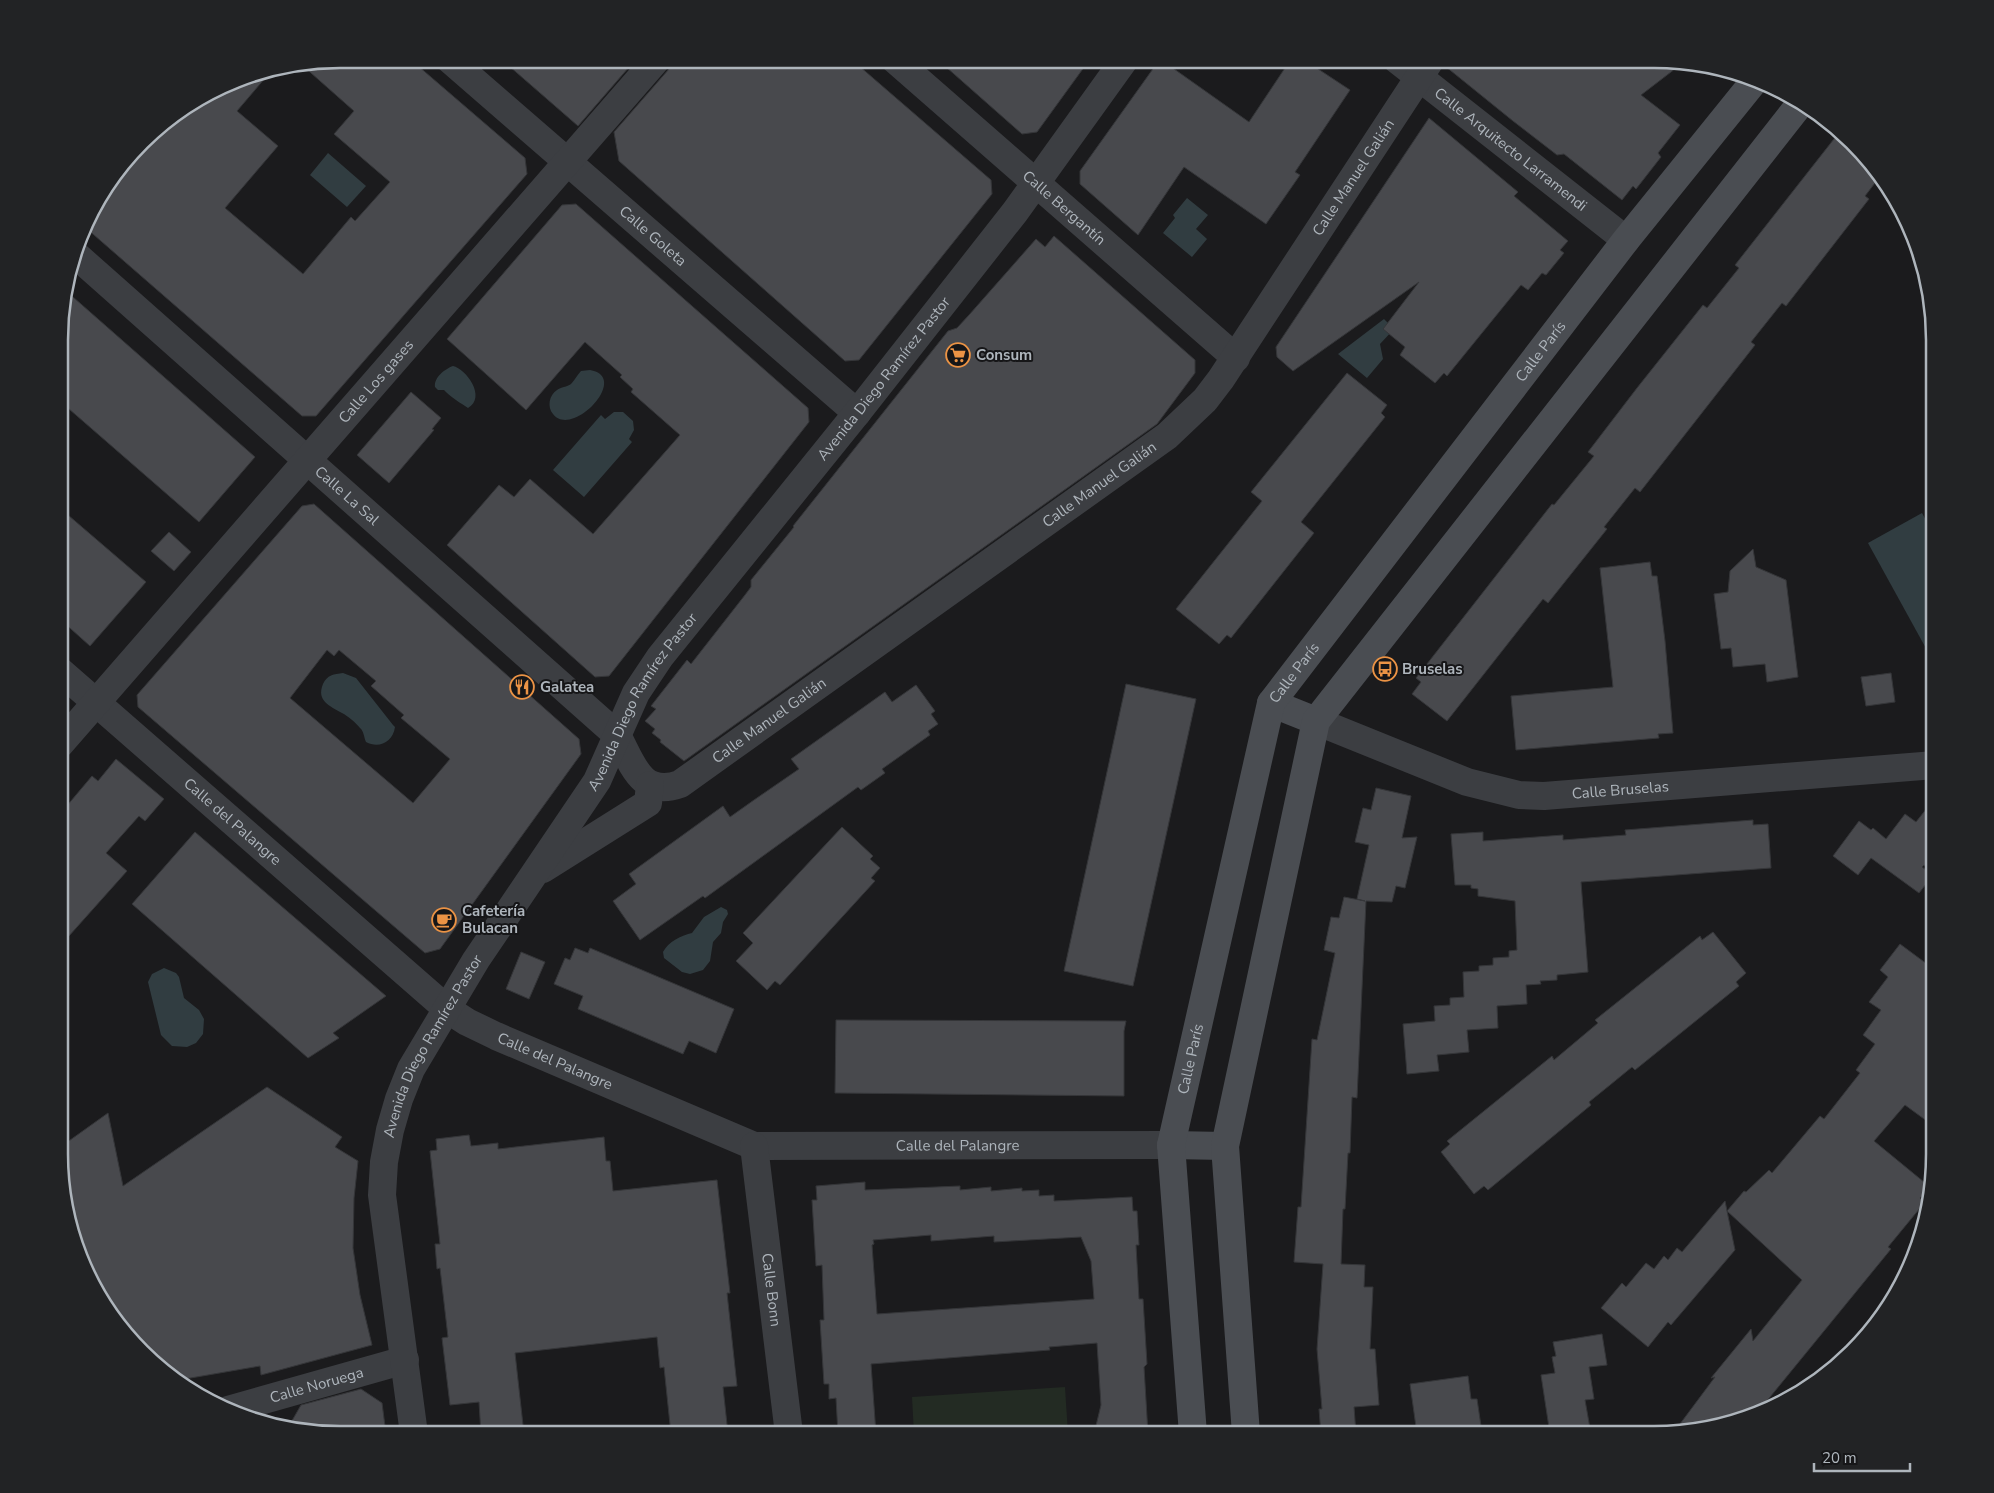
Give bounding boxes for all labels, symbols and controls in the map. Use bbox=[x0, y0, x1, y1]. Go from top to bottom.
street label: Calle Arquitecto Larramendi bbox=[1430, 83, 1591, 216]
street label: Calle Manuel Galián bbox=[1308, 115, 1399, 240]
street label: Calle Bergantín bbox=[1018, 166, 1110, 250]
street label: Calle Goleta bbox=[615, 201, 691, 271]
street label: Avenida Diego Ramírez Pastor bbox=[813, 292, 955, 465]
street label: Calle París bbox=[1511, 317, 1570, 386]
street label: Calle Los gases bbox=[334, 335, 418, 428]
supermarket icon: Consum bbox=[945, 342, 971, 368]
place label: Consum bbox=[976, 345, 1032, 365]
street label: Calle Manuel Galián bbox=[1038, 437, 1160, 532]
street label: Calle La Sal bbox=[310, 462, 384, 530]
street label: Avenida Diego Ramírez Pastor bbox=[583, 608, 702, 795]
street label: Calle París bbox=[1264, 638, 1324, 707]
bus stop icon: Bruselas bbox=[1372, 656, 1398, 682]
place label: Bruselas bbox=[1402, 659, 1463, 679]
street label: Calle Manuel Galián bbox=[708, 673, 830, 768]
restaurant icon: Galatea bbox=[509, 674, 535, 700]
place label: Galatea bbox=[540, 677, 594, 697]
street label: Calle del Palangre bbox=[179, 773, 286, 870]
street label: Calle Bruselas bbox=[1571, 776, 1670, 804]
place label: Cafetería Bulacan bbox=[462, 901, 525, 938]
cafe icon: Cafetería Bulacan bbox=[431, 907, 457, 933]
street label: Avenida Diego Ramírez Pastor bbox=[379, 950, 487, 1139]
street label: Calle París bbox=[1173, 1022, 1208, 1096]
street label: Calle del Palangre bbox=[494, 1028, 616, 1095]
street label: Calle del Palangre bbox=[896, 1135, 1020, 1156]
street label: Calle Bonn bbox=[757, 1252, 786, 1328]
street label: Calle Noruega bbox=[267, 1362, 366, 1408]
scale bar bbox=[1814, 1440, 1910, 1472]
text: 20 m bbox=[1822, 1448, 1857, 1468]

